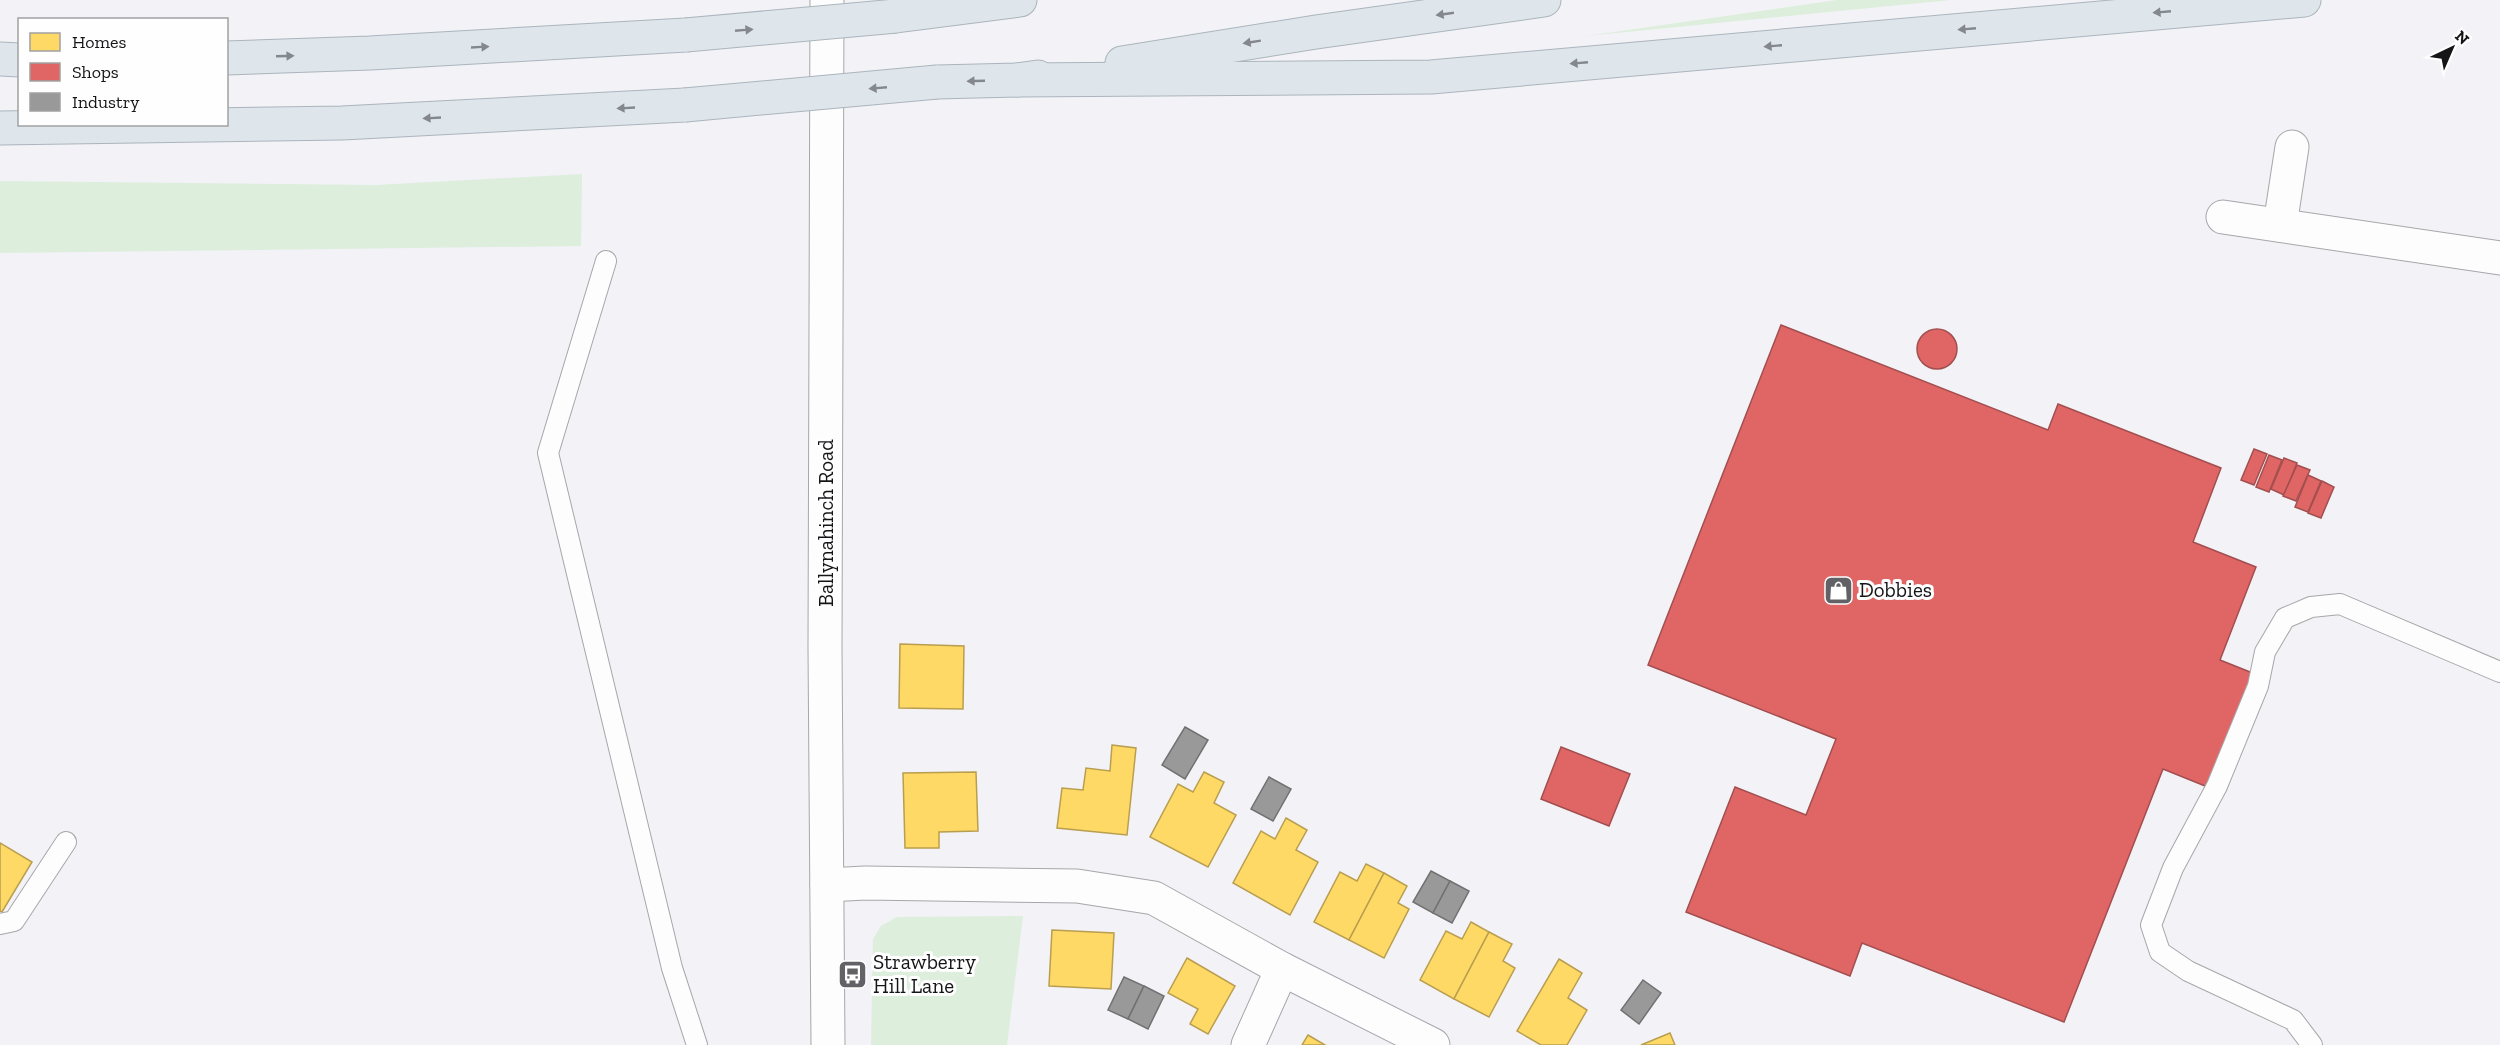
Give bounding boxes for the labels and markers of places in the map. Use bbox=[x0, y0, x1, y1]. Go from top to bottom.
shop icon: Dobbies bbox=[1822, 574, 1854, 606]
place label: Dobbies bbox=[1859, 577, 1932, 602]
place label: Strawberry Hill Lane bbox=[873, 949, 976, 998]
bus stop icon: Strawberry Hill Lane bbox=[836, 958, 868, 990]

